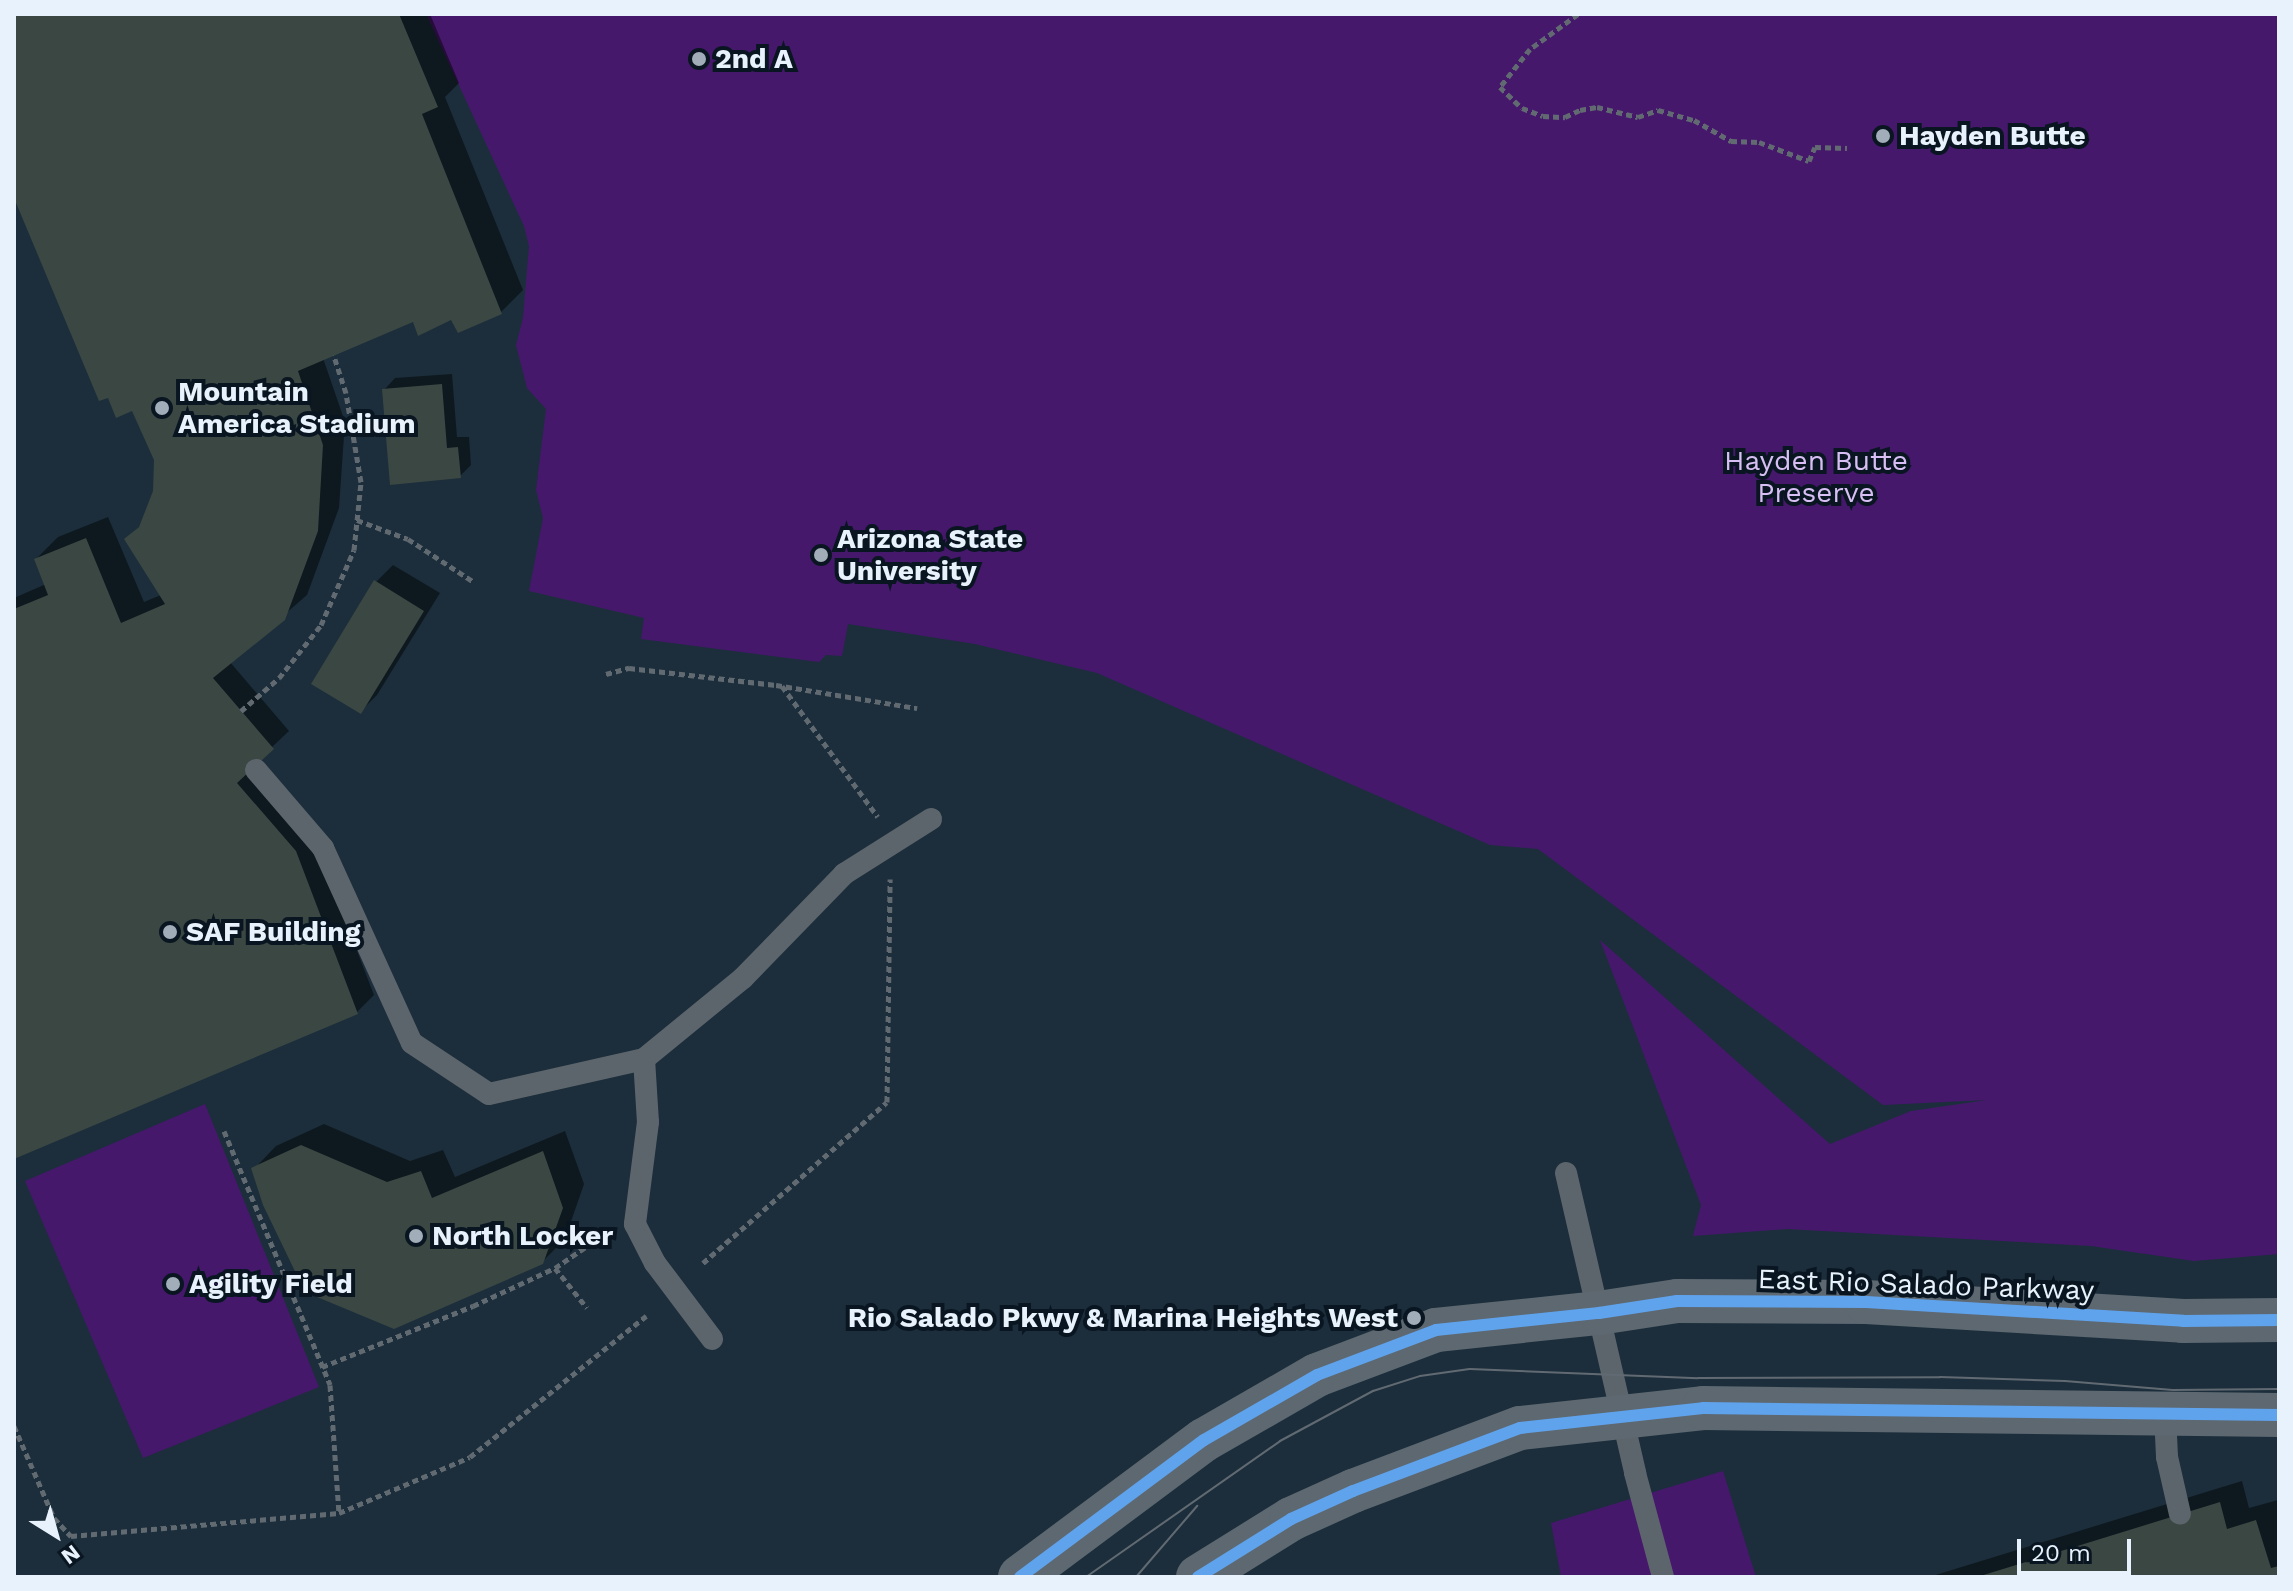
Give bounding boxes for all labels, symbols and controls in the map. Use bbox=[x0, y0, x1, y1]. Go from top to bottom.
place label: 2nd A bbox=[715, 42, 794, 76]
marker: 2nd A bbox=[690, 50, 708, 68]
place label: Hayden Butte bbox=[1899, 119, 2086, 153]
marker: Hayden Butte bbox=[1874, 127, 1892, 145]
place label: Mountain America Stadium bbox=[178, 375, 416, 441]
marker: Mountain America Stadium bbox=[153, 399, 171, 417]
park label: Hayden Butte Preserve bbox=[1724, 444, 1908, 510]
place label: Arizona State University bbox=[837, 522, 1023, 588]
marker: Arizona State University bbox=[812, 546, 830, 564]
place label: SAF Building bbox=[186, 915, 361, 949]
marker: SAF Building bbox=[161, 923, 179, 941]
place label: North Locker bbox=[432, 1219, 613, 1253]
marker: North Locker bbox=[407, 1227, 425, 1245]
street label: East Rio Salado Parkway bbox=[1757, 1262, 2095, 1308]
place label: Agility Field bbox=[189, 1267, 353, 1301]
marker: Agility Field bbox=[164, 1275, 182, 1293]
place label: Rio Salado Pkwy & Marina Heights West bbox=[846, 1301, 1398, 1335]
marker: Rio Salado Pkwy & Marina Heights West bbox=[1405, 1309, 1423, 1327]
north arrow bbox=[16, 1495, 96, 1575]
scale bar bbox=[2021, 1523, 2135, 1573]
text: 20 m bbox=[2031, 1539, 2091, 1567]
text: N bbox=[57, 1540, 85, 1569]

